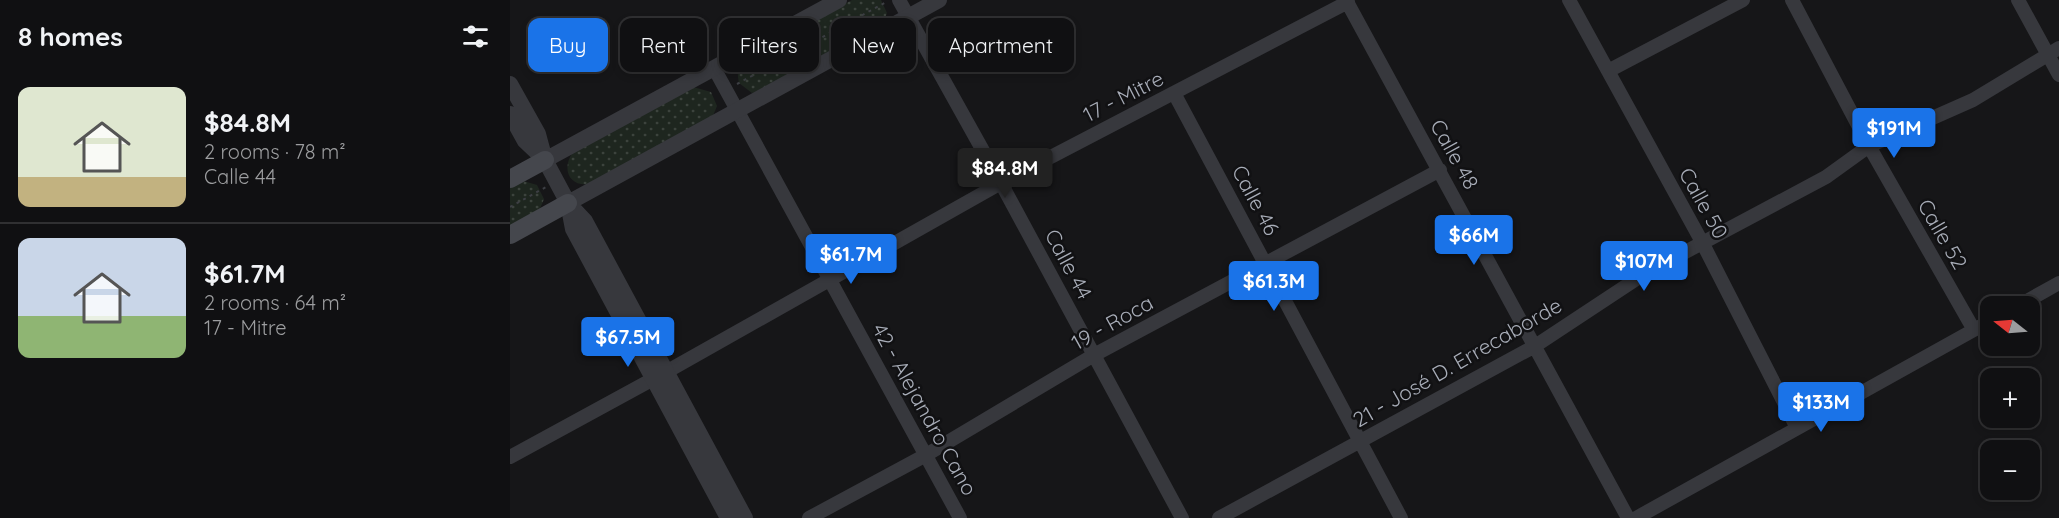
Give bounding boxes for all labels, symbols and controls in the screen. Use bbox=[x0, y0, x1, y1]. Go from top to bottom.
chip: Buy bbox=[528, 18, 608, 72]
chip: Rent bbox=[620, 18, 707, 72]
chip: Filters bbox=[719, 18, 819, 72]
chip: New bbox=[831, 18, 916, 72]
chip: Apartment bbox=[928, 18, 1074, 72]
text: 8 homes bbox=[18, 20, 123, 53]
icon: filters bbox=[459, 20, 492, 53]
street label: 17 - Mitre bbox=[1078, 65, 1168, 127]
text: $84.8M bbox=[204, 106, 291, 139]
pin: $191M bbox=[1852, 108, 1936, 159]
icon: home bbox=[66, 111, 138, 183]
street label: Calle 48 bbox=[1425, 115, 1485, 193]
text: $191M bbox=[1866, 115, 1922, 140]
text: 2 rooms · 78 m² bbox=[204, 139, 346, 164]
pin: $84.8M bbox=[956, 148, 1054, 199]
text: $84.8M bbox=[972, 155, 1038, 180]
street label: Calle 46 bbox=[1227, 160, 1285, 240]
street label: Calle 50 bbox=[1674, 163, 1734, 243]
text: Calle 44 bbox=[204, 164, 276, 189]
street label: Calle 52 bbox=[1913, 194, 1973, 274]
pin: $66M bbox=[1438, 215, 1510, 266]
text: $66M bbox=[1449, 222, 1499, 247]
street label: Calle 44 bbox=[1040, 225, 1098, 303]
pin: $61.7M bbox=[802, 234, 900, 285]
text: $61.7M bbox=[820, 241, 882, 266]
pin: $107M bbox=[1602, 241, 1686, 292]
text: $107M bbox=[1615, 248, 1673, 273]
text: $61.7M bbox=[204, 257, 286, 290]
pin: $61.3M bbox=[1225, 261, 1323, 312]
icon: home bbox=[66, 262, 138, 334]
text: $61.3M bbox=[1243, 268, 1305, 293]
street label: 19 - Roca bbox=[1067, 289, 1157, 355]
text: 2 rooms · 64 m² bbox=[204, 290, 346, 315]
street label: 21 - José D. Errecaborde bbox=[1348, 292, 1566, 432]
north arrow bbox=[1980, 296, 2040, 356]
map controls bbox=[1980, 296, 2040, 500]
text: 17 - Mitre bbox=[204, 315, 287, 340]
pin: $67.5M bbox=[579, 317, 677, 368]
street label: 42 - Alejandro Cano bbox=[867, 318, 983, 500]
text: $67.5M bbox=[595, 324, 661, 349]
button: + bbox=[1980, 368, 2040, 428]
pin: $133M bbox=[1779, 382, 1863, 433]
text: $133M bbox=[1792, 389, 1850, 414]
button: − bbox=[1980, 440, 2040, 500]

